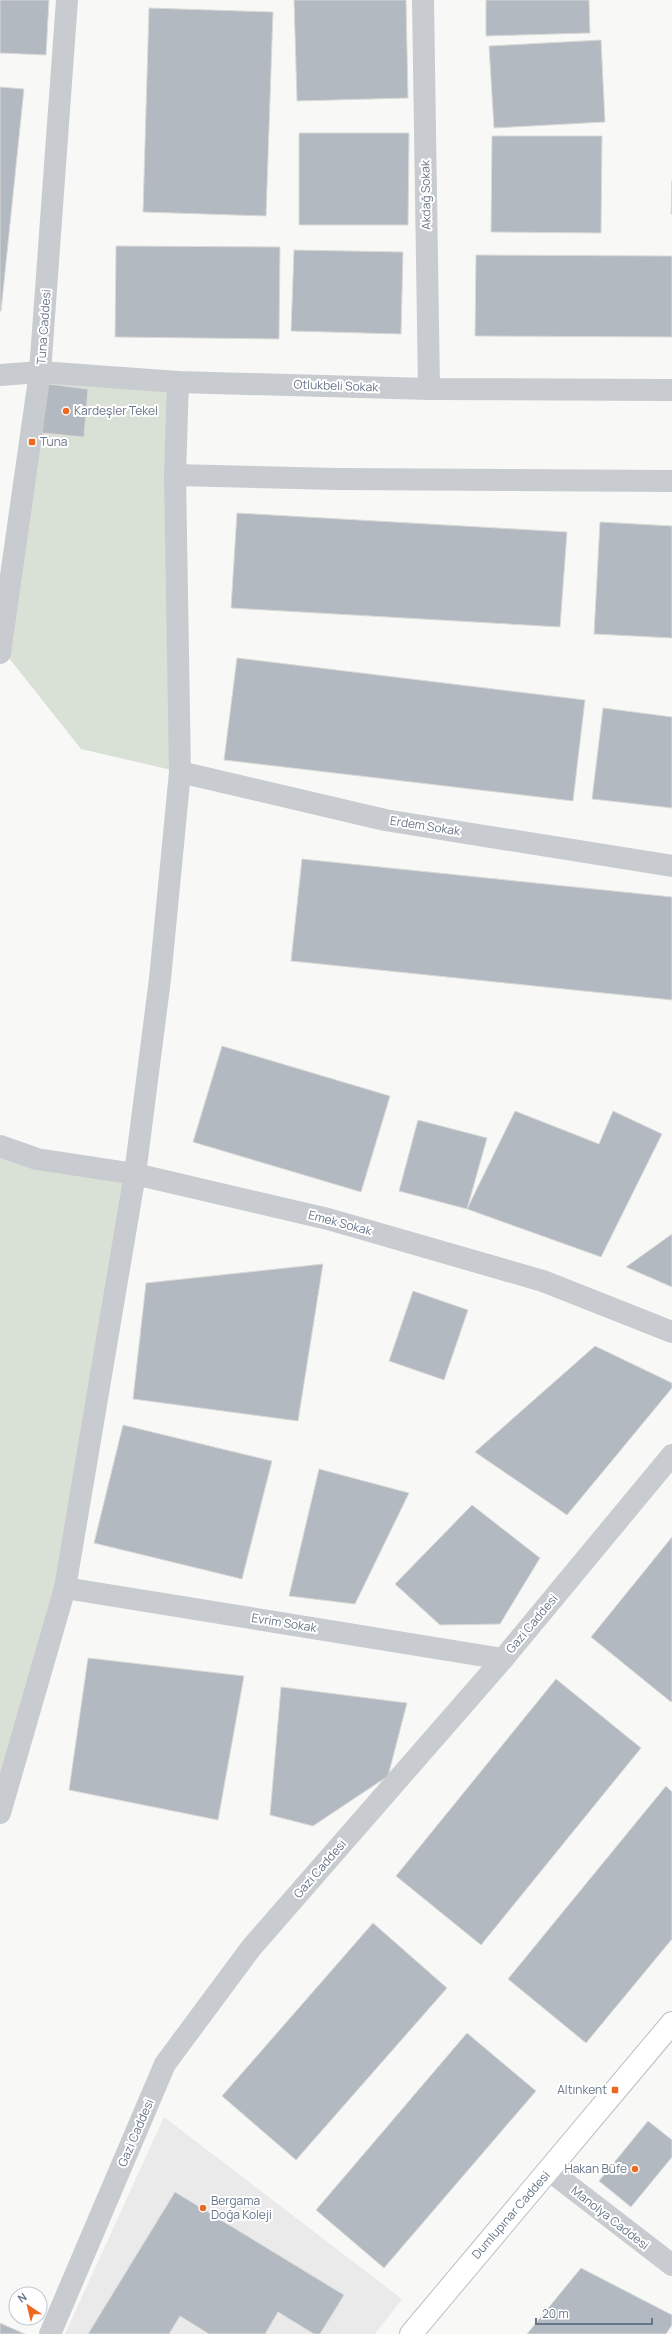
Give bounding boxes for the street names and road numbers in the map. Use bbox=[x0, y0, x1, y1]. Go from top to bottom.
street label: Akdağ Sokak bbox=[416, 159, 435, 230]
street label: Tuna Caddesi bbox=[32, 289, 55, 365]
street label: Otlukbeli Sokak bbox=[293, 376, 380, 396]
street label: Erdem Sokak bbox=[389, 812, 462, 840]
street label: Emek Sokak bbox=[306, 1206, 375, 1239]
street label: Gazi Caddesi bbox=[502, 1591, 561, 1657]
street label: Evrim Sokak bbox=[250, 1609, 319, 1636]
street label: Gazi Caddesi bbox=[289, 1836, 350, 1902]
street label: Gazi Caddesi bbox=[114, 2096, 157, 2169]
street label: Dumlupınar Caddesi bbox=[468, 2167, 554, 2262]
street label: Manolya Caddesi bbox=[568, 2182, 653, 2253]

